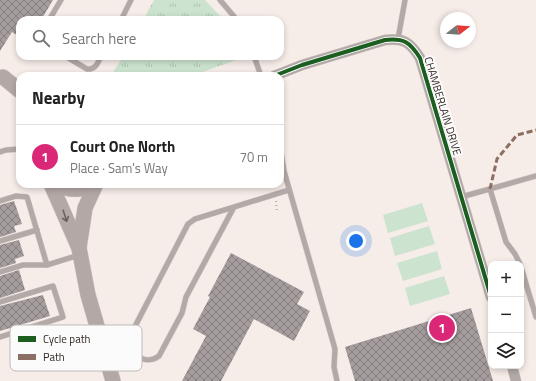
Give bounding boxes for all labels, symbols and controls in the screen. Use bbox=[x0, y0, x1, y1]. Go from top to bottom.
north arrow bbox=[440, 12, 476, 48]
search box bbox=[16, 16, 284, 60]
icon: search bbox=[30, 27, 52, 49]
text: Search here bbox=[62, 27, 136, 50]
street label: CHAMBERLAIN DRIVE bbox=[420, 55, 466, 157]
text: Nearby bbox=[32, 85, 85, 111]
text: Court One North bbox=[70, 135, 175, 158]
text: 1 bbox=[41, 147, 49, 167]
text: 70 m bbox=[240, 147, 268, 167]
text: Place · Sam's Way bbox=[70, 158, 168, 178]
one-way arrow bbox=[61, 210, 69, 222]
your location bbox=[346, 231, 366, 251]
map controls bbox=[488, 261, 524, 369]
button: + bbox=[488, 261, 524, 297]
button: − bbox=[488, 297, 524, 333]
pin: 1 bbox=[429, 313, 455, 343]
legend bbox=[10, 325, 142, 371]
text: Cycle path bbox=[43, 331, 91, 347]
button: layers bbox=[488, 333, 524, 369]
text: Path bbox=[43, 349, 65, 365]

